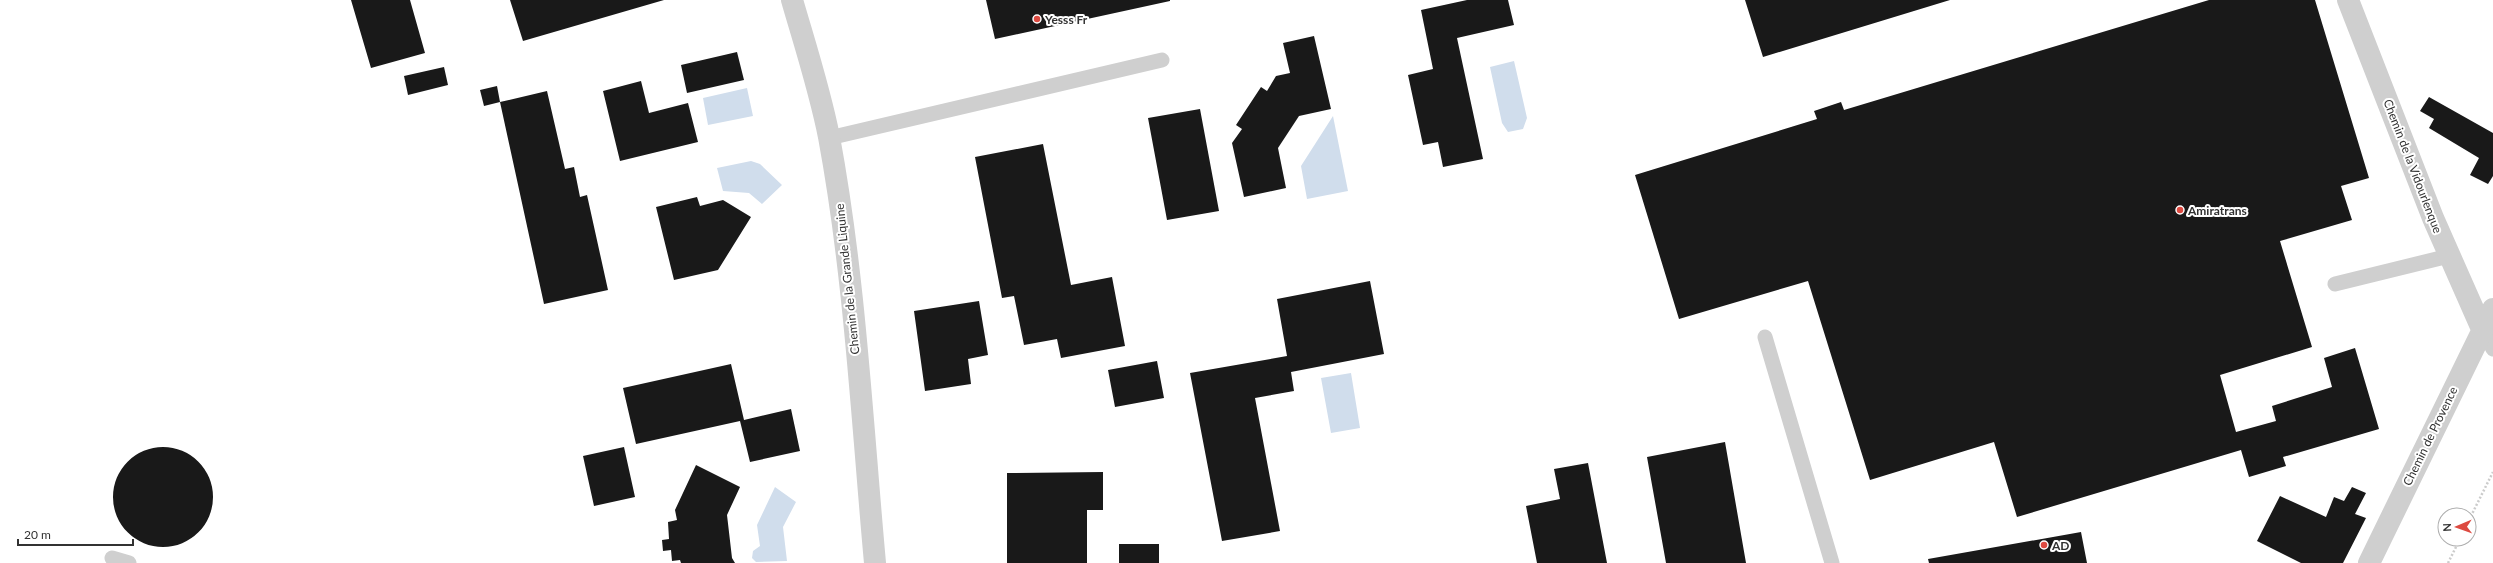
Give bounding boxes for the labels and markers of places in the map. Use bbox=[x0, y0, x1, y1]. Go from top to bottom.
place label: Yesss Fr bbox=[1044, 12, 1088, 27]
marker: Yesss Fr bbox=[1032, 14, 1042, 24]
place label: Amiratrans bbox=[2187, 203, 2247, 218]
marker: Amiratrans bbox=[2175, 205, 2185, 215]
place label: AD bbox=[2051, 538, 2069, 553]
marker: AD bbox=[2039, 540, 2049, 550]

